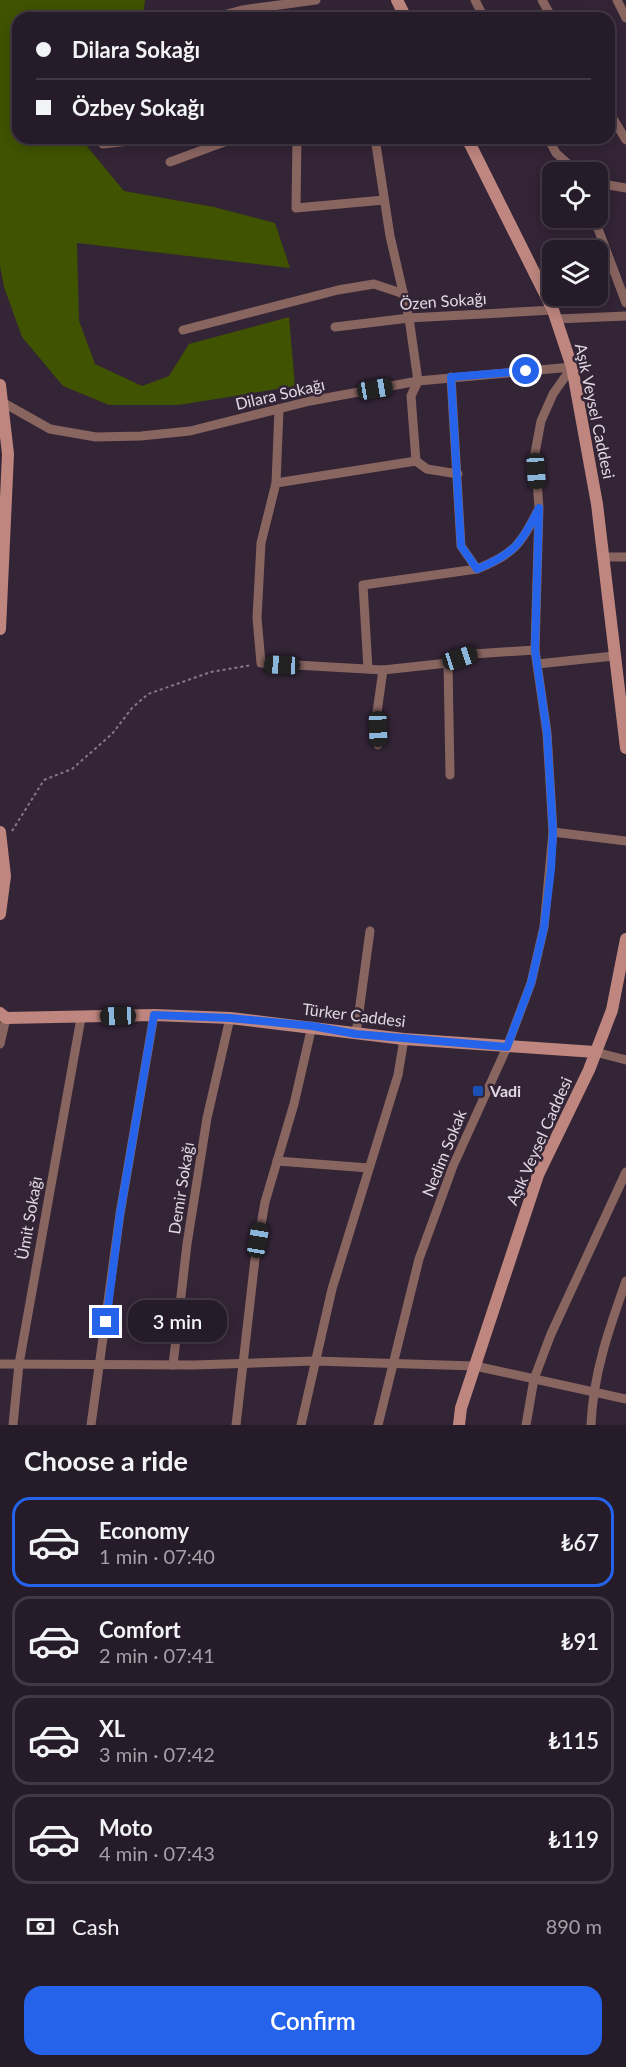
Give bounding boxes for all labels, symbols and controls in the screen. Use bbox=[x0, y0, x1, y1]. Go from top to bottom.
text: Dilara Sokağı bbox=[72, 36, 200, 63]
text: Özbey Sokağı bbox=[72, 94, 205, 121]
map controls bbox=[542, 162, 608, 306]
button: locate bbox=[542, 162, 608, 228]
button: layers bbox=[542, 240, 608, 306]
street label: Özen Sokağı bbox=[399, 288, 487, 313]
street label: Aşık Veysel Caddesi bbox=[572, 341, 619, 480]
route start bbox=[512, 357, 539, 384]
street label: Dilara Sokağı bbox=[233, 374, 326, 413]
car bbox=[356, 377, 394, 401]
car bbox=[526, 452, 546, 490]
car bbox=[440, 644, 480, 672]
car bbox=[264, 655, 300, 675]
car bbox=[368, 711, 388, 747]
street label: Türker Caddesi bbox=[301, 999, 407, 1030]
car bbox=[100, 1006, 136, 1026]
street label: Aşık Veysel Caddesi bbox=[502, 1074, 575, 1208]
place label: Vadi bbox=[489, 1081, 521, 1100]
marker: Vadi bbox=[471, 1084, 485, 1098]
street label: Nedim Sokak bbox=[417, 1106, 470, 1199]
street label: Demir Sokağı bbox=[164, 1140, 197, 1235]
street label: Ümit Sokağı bbox=[12, 1175, 45, 1261]
car bbox=[246, 1221, 270, 1259]
callout: 3 min bbox=[127, 1301, 226, 1343]
route end bbox=[92, 1308, 119, 1335]
text: 3 min bbox=[153, 1309, 202, 1333]
text: Choose a ride bbox=[24, 1444, 188, 1477]
icon: car bbox=[27, 1515, 81, 1569]
text: Economy bbox=[99, 1517, 189, 1544]
text: ₺67 bbox=[561, 1529, 599, 1556]
text: 1 min · 07:40 bbox=[99, 1544, 215, 1568]
icon: car bbox=[27, 1614, 81, 1668]
text: Comfort bbox=[99, 1616, 181, 1643]
text: ₺91 bbox=[561, 1628, 599, 1655]
text: 2 min · 07:41 bbox=[99, 1643, 215, 1667]
icon: car bbox=[27, 1713, 81, 1767]
text: XL bbox=[99, 1715, 125, 1742]
text: ₺115 bbox=[548, 1727, 599, 1754]
text: 3 min · 07:42 bbox=[99, 1742, 215, 1766]
icon: car bbox=[27, 1812, 81, 1866]
text: Moto bbox=[99, 1814, 153, 1841]
text: ₺119 bbox=[548, 1826, 599, 1853]
text: 4 min · 07:43 bbox=[99, 1841, 215, 1865]
icon: cash bbox=[24, 1910, 57, 1943]
text: Cash bbox=[72, 1913, 119, 1940]
text: 890 m bbox=[546, 1914, 602, 1938]
button: Confirm bbox=[24, 1986, 602, 2055]

